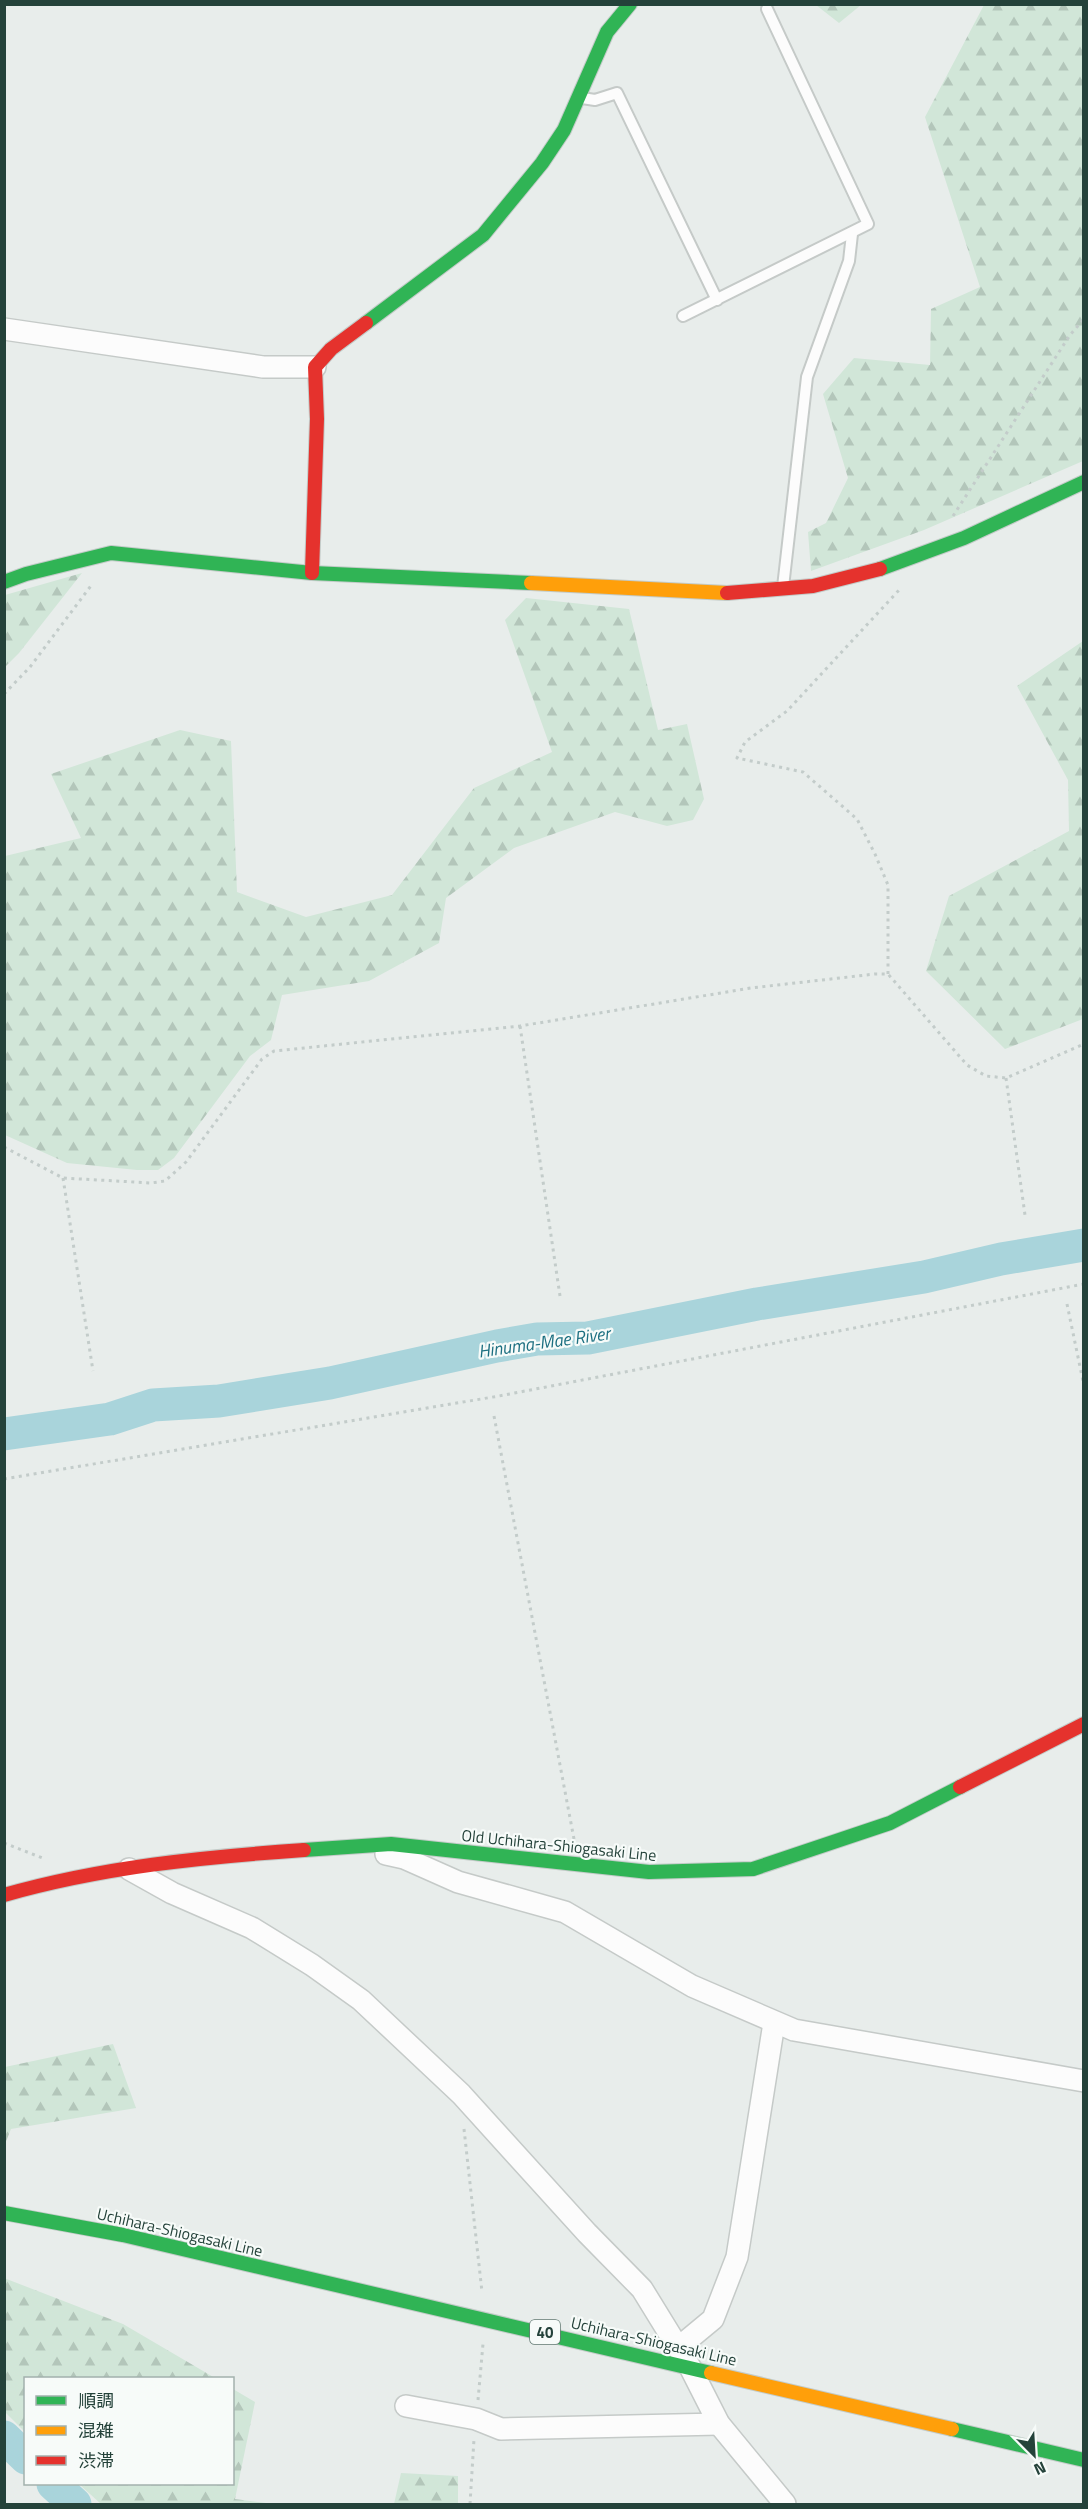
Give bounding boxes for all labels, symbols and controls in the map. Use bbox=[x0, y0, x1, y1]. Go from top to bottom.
water label: Hinuma-Mae River bbox=[476, 1319, 614, 1365]
street label: Old Uchihara-Shiogasaki Line bbox=[460, 1823, 658, 1867]
street label: Uchihara-Shiogasaki Line bbox=[95, 2201, 265, 2263]
street label: Uchihara-Shiogasaki Line bbox=[569, 2310, 739, 2372]
road number: 40 bbox=[530, 2320, 560, 2344]
legend bbox=[24, 2377, 234, 2485]
text: 順調 bbox=[78, 2387, 114, 2414]
text: 混雑 bbox=[78, 2417, 114, 2444]
north arrow bbox=[1004, 2425, 1064, 2485]
text: 渋滞 bbox=[78, 2447, 114, 2474]
text: N bbox=[1030, 2455, 1050, 2482]

